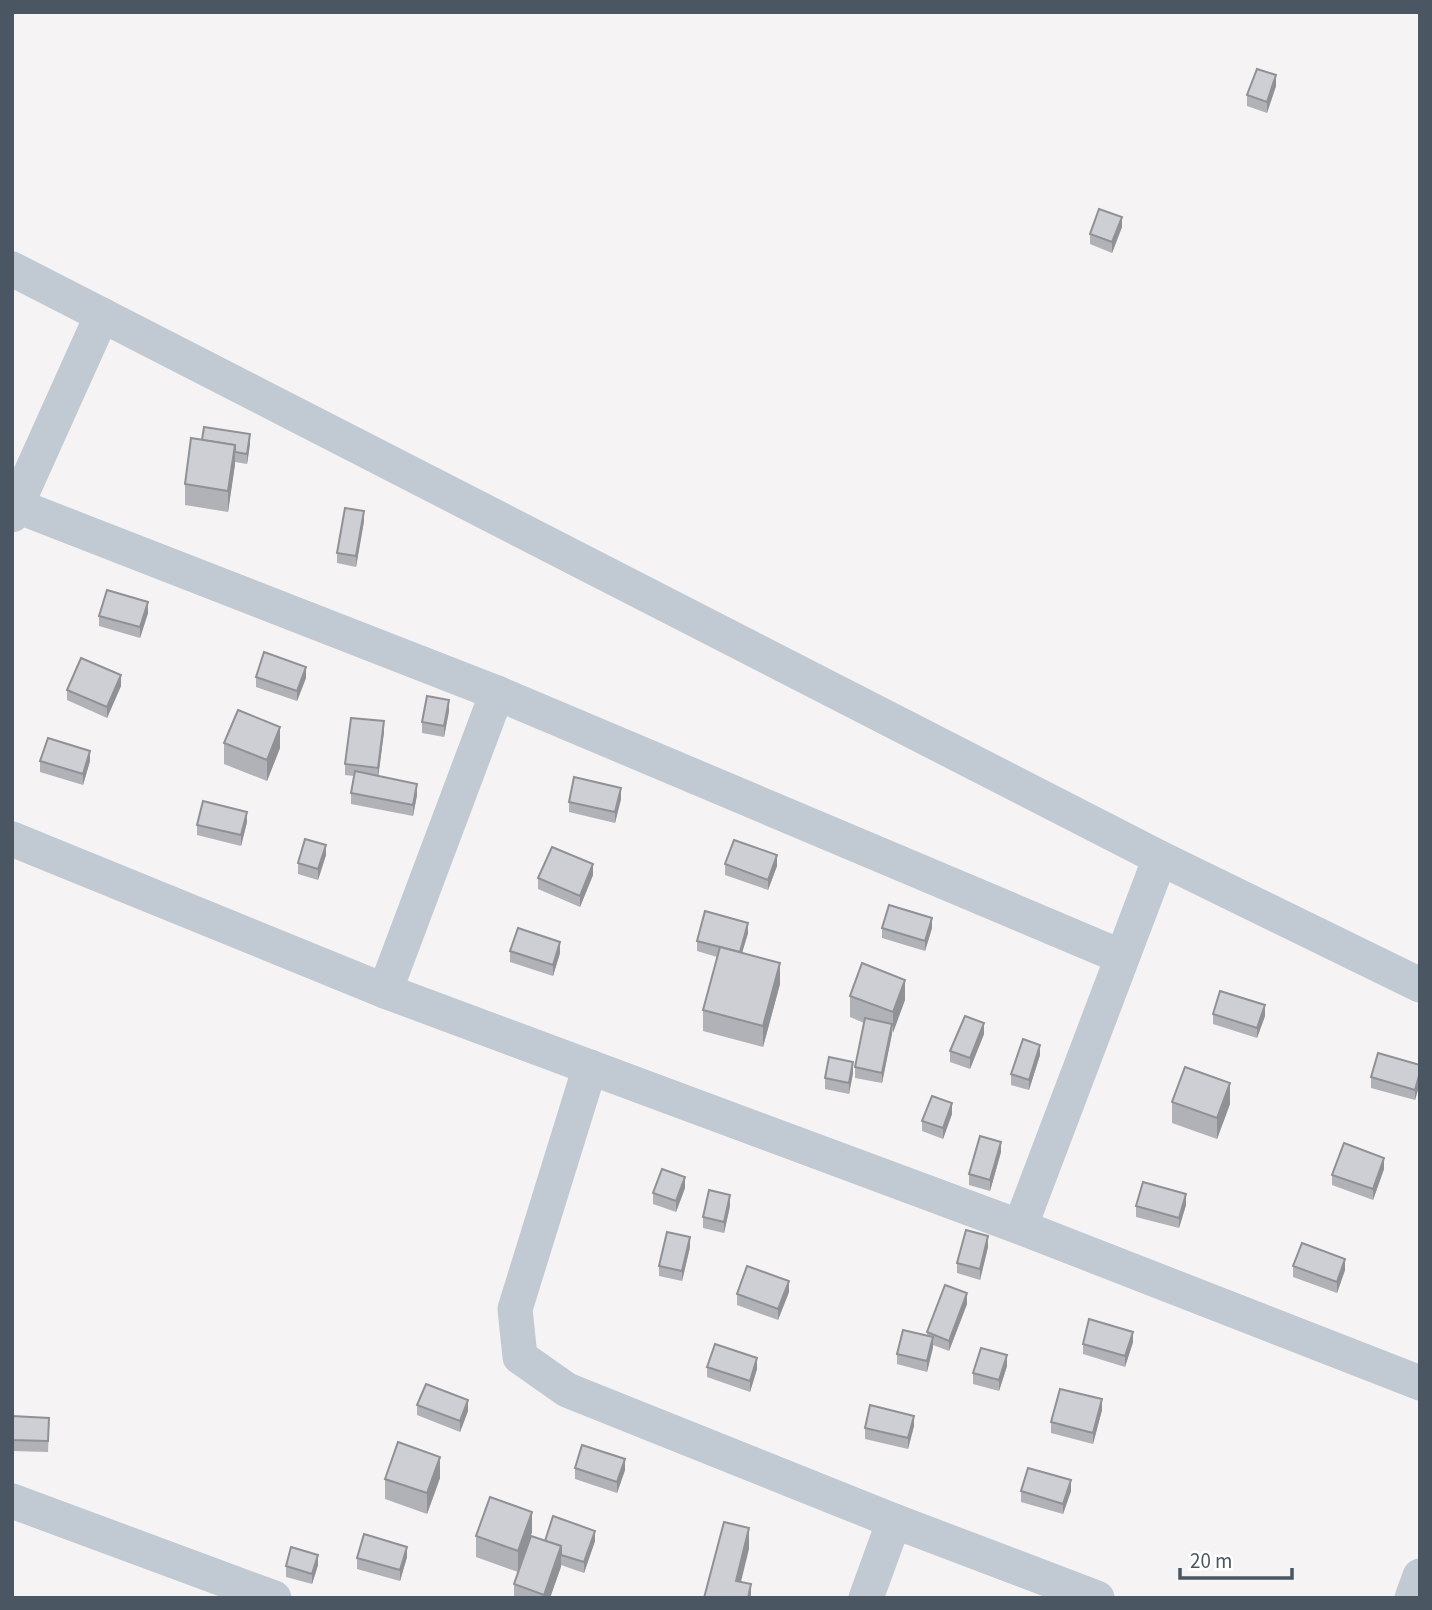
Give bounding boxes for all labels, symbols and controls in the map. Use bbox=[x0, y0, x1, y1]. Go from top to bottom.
scale bar bbox=[1180, 1536, 1292, 1580]
text: 20 m bbox=[1190, 1546, 1232, 1576]

